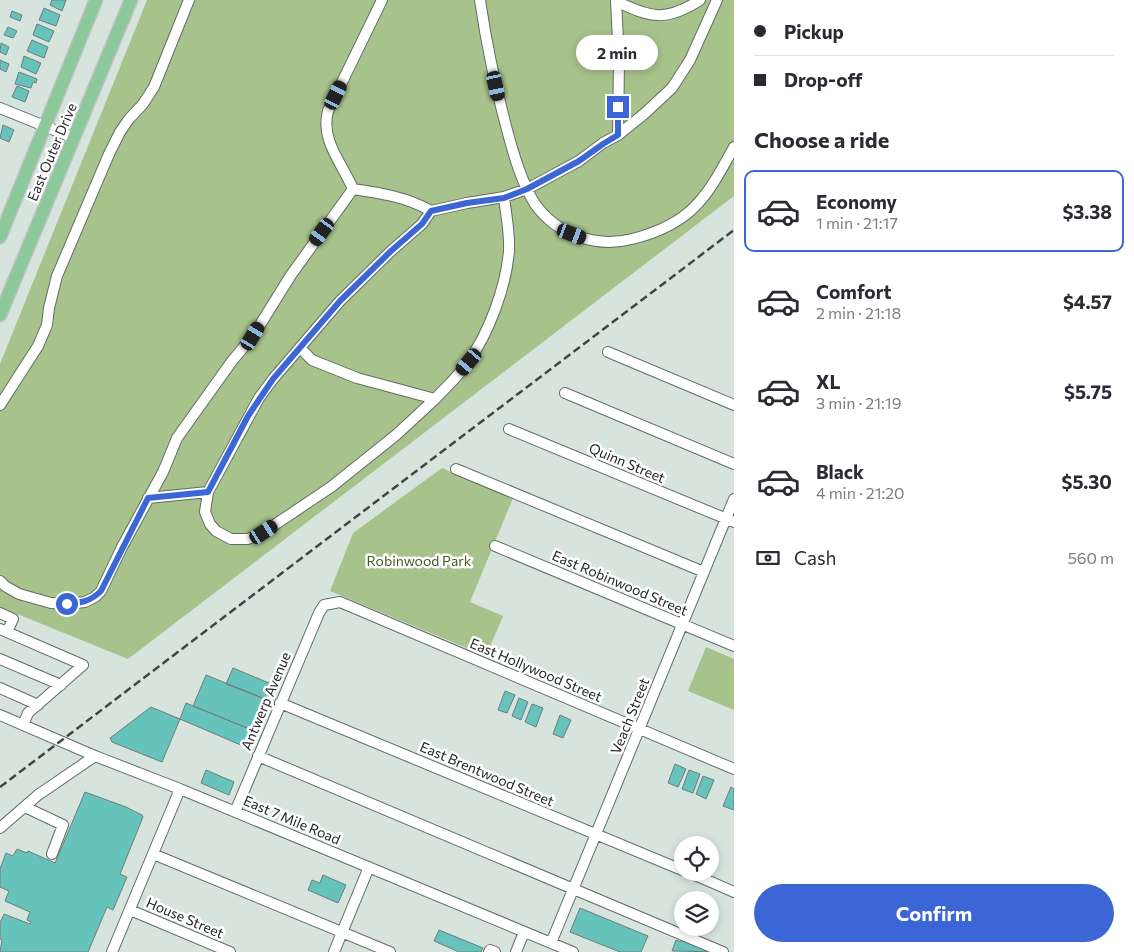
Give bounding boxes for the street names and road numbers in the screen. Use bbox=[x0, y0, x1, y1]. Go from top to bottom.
street label: East Outer Drive bbox=[23, 100, 80, 203]
street label: Quinn Street bbox=[587, 439, 668, 486]
street label: East Robinwood Street bbox=[550, 546, 691, 619]
street label: East Hollywood Street bbox=[468, 634, 605, 705]
street label: Antwerp Avenue bbox=[237, 649, 294, 752]
street label: Veach Street bbox=[607, 675, 653, 756]
street label: East Brentwood Street bbox=[418, 738, 557, 810]
street label: East 7 Mile Road bbox=[241, 791, 343, 848]
street label: House Street bbox=[144, 894, 227, 942]

